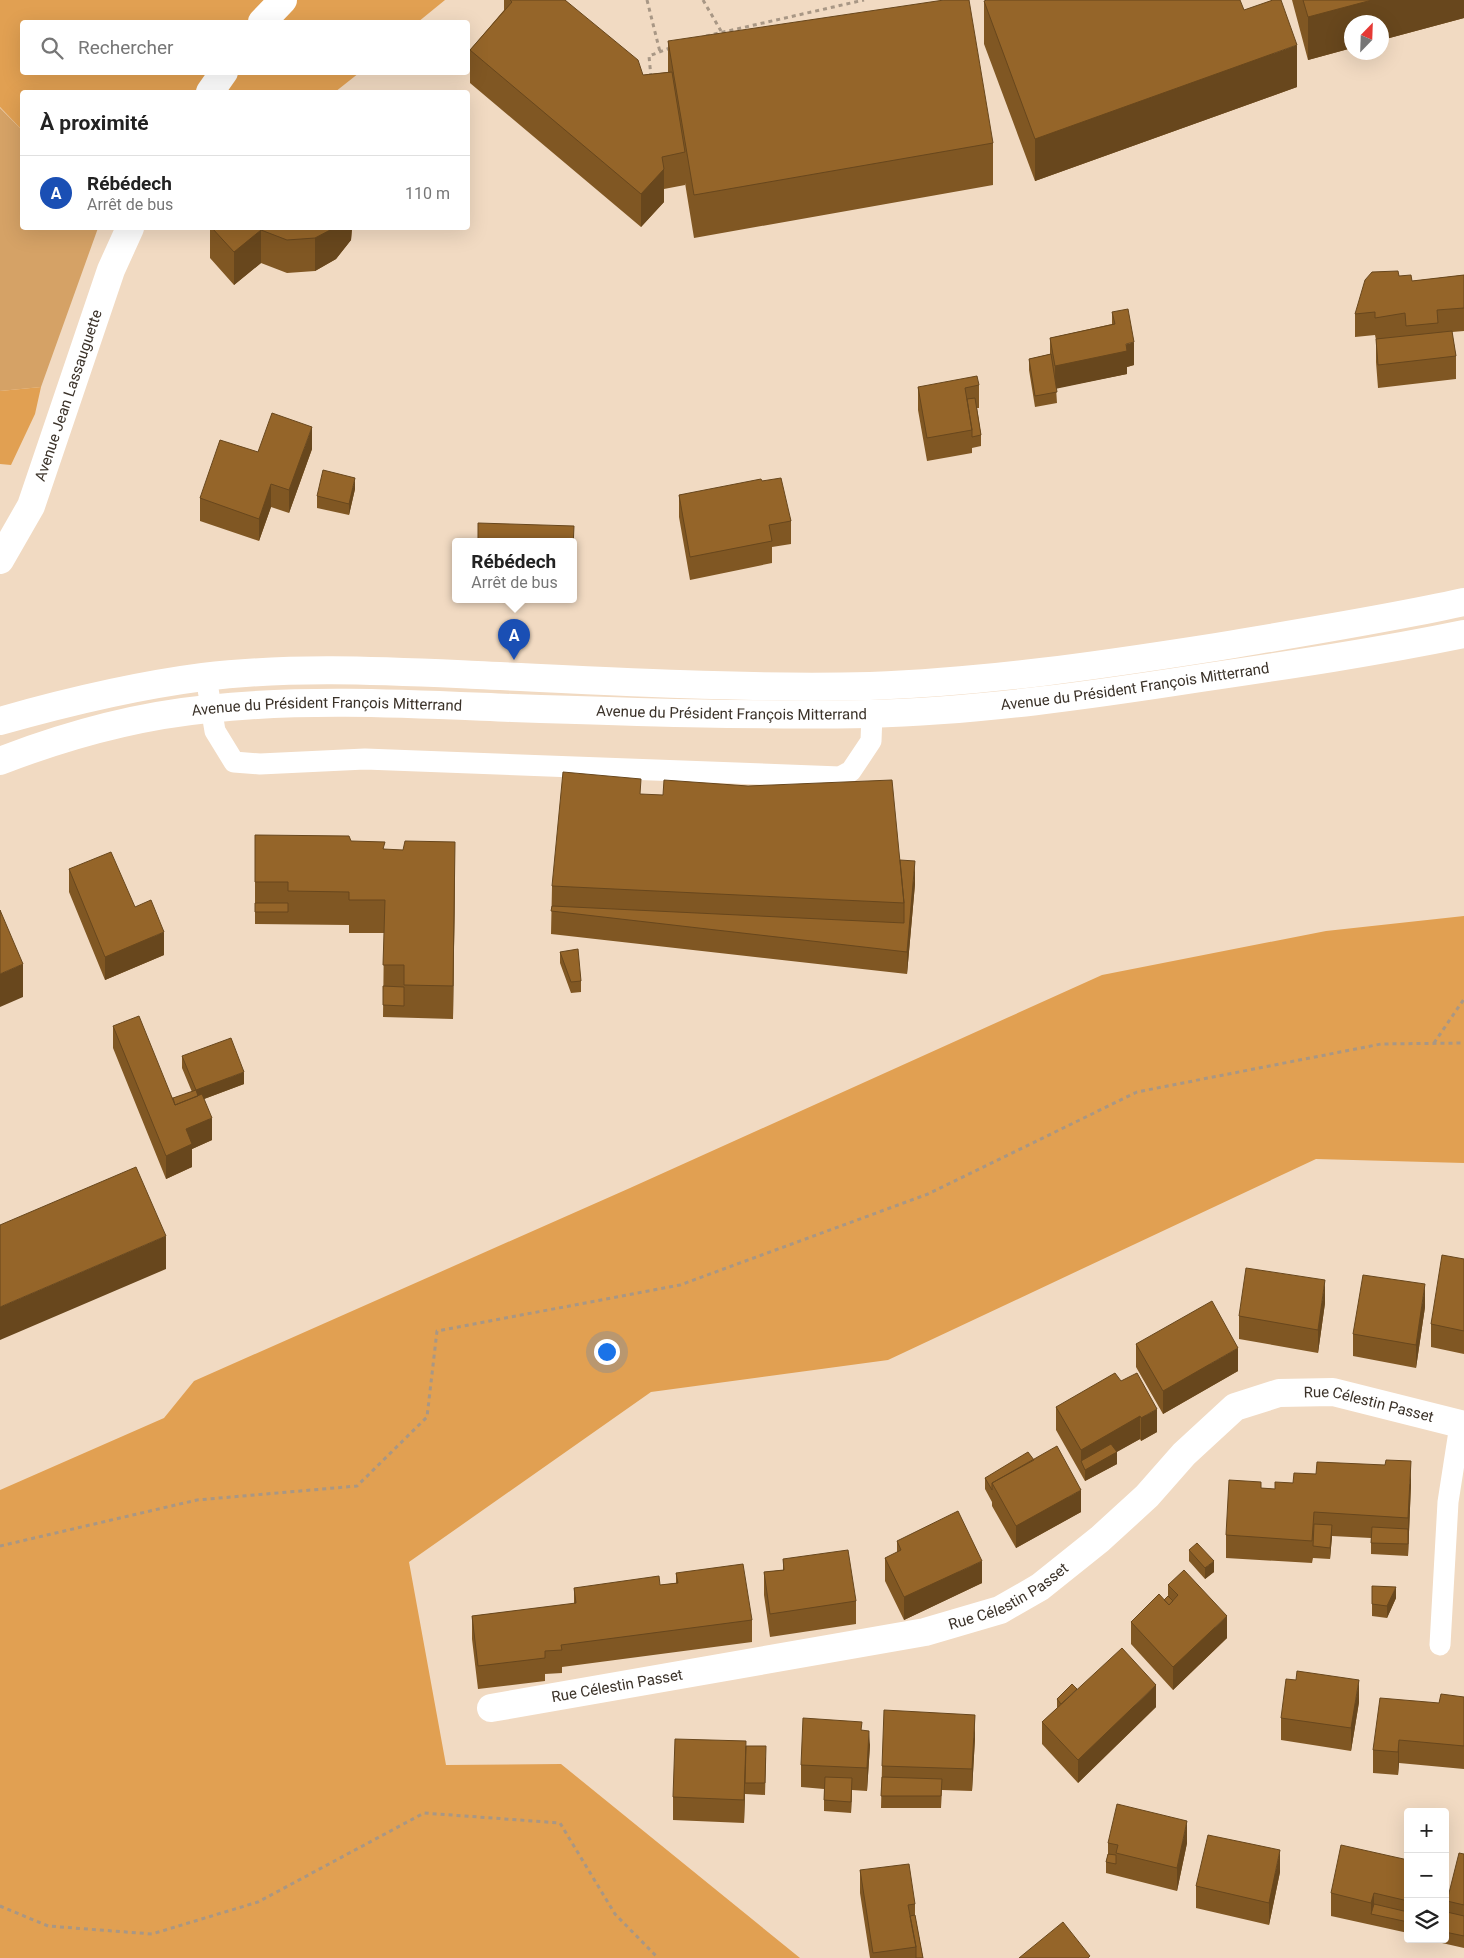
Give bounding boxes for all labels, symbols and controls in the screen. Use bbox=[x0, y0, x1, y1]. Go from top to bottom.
north arrow bbox=[1344, 15, 1389, 60]
search box bbox=[20, 20, 470, 75]
icon: search bbox=[38, 34, 66, 62]
text: Rechercher bbox=[78, 36, 173, 59]
text: À proximité bbox=[40, 111, 149, 135]
text: Rébédech bbox=[87, 172, 172, 195]
text: A bbox=[51, 184, 61, 203]
text: 110 m bbox=[405, 184, 450, 203]
text: Arrêt de bus bbox=[87, 195, 173, 214]
street label: Avenue Jean Lassauguette bbox=[31, 307, 106, 484]
popup bbox=[452, 538, 577, 603]
text: Rébédech bbox=[471, 550, 556, 573]
text: Arrêt de bus bbox=[471, 573, 558, 592]
pin: A bbox=[498, 619, 530, 660]
street label: Avenue du Président François Mitterrand bbox=[1000, 659, 1270, 714]
street label: Avenue du Président François Mitterrand bbox=[191, 694, 463, 720]
street label: Avenue du Président François Mitterrand bbox=[596, 702, 867, 724]
your location bbox=[594, 1339, 620, 1365]
street label: Rue Célestin Passet bbox=[1303, 1383, 1436, 1426]
street label: Rue Célestin Passet bbox=[946, 1559, 1072, 1634]
street label: Rue Célestin Passet bbox=[550, 1666, 684, 1706]
map controls bbox=[1404, 1808, 1449, 1943]
button: + bbox=[1404, 1808, 1449, 1853]
button: − bbox=[1404, 1853, 1449, 1898]
button: layers bbox=[1404, 1898, 1449, 1943]

